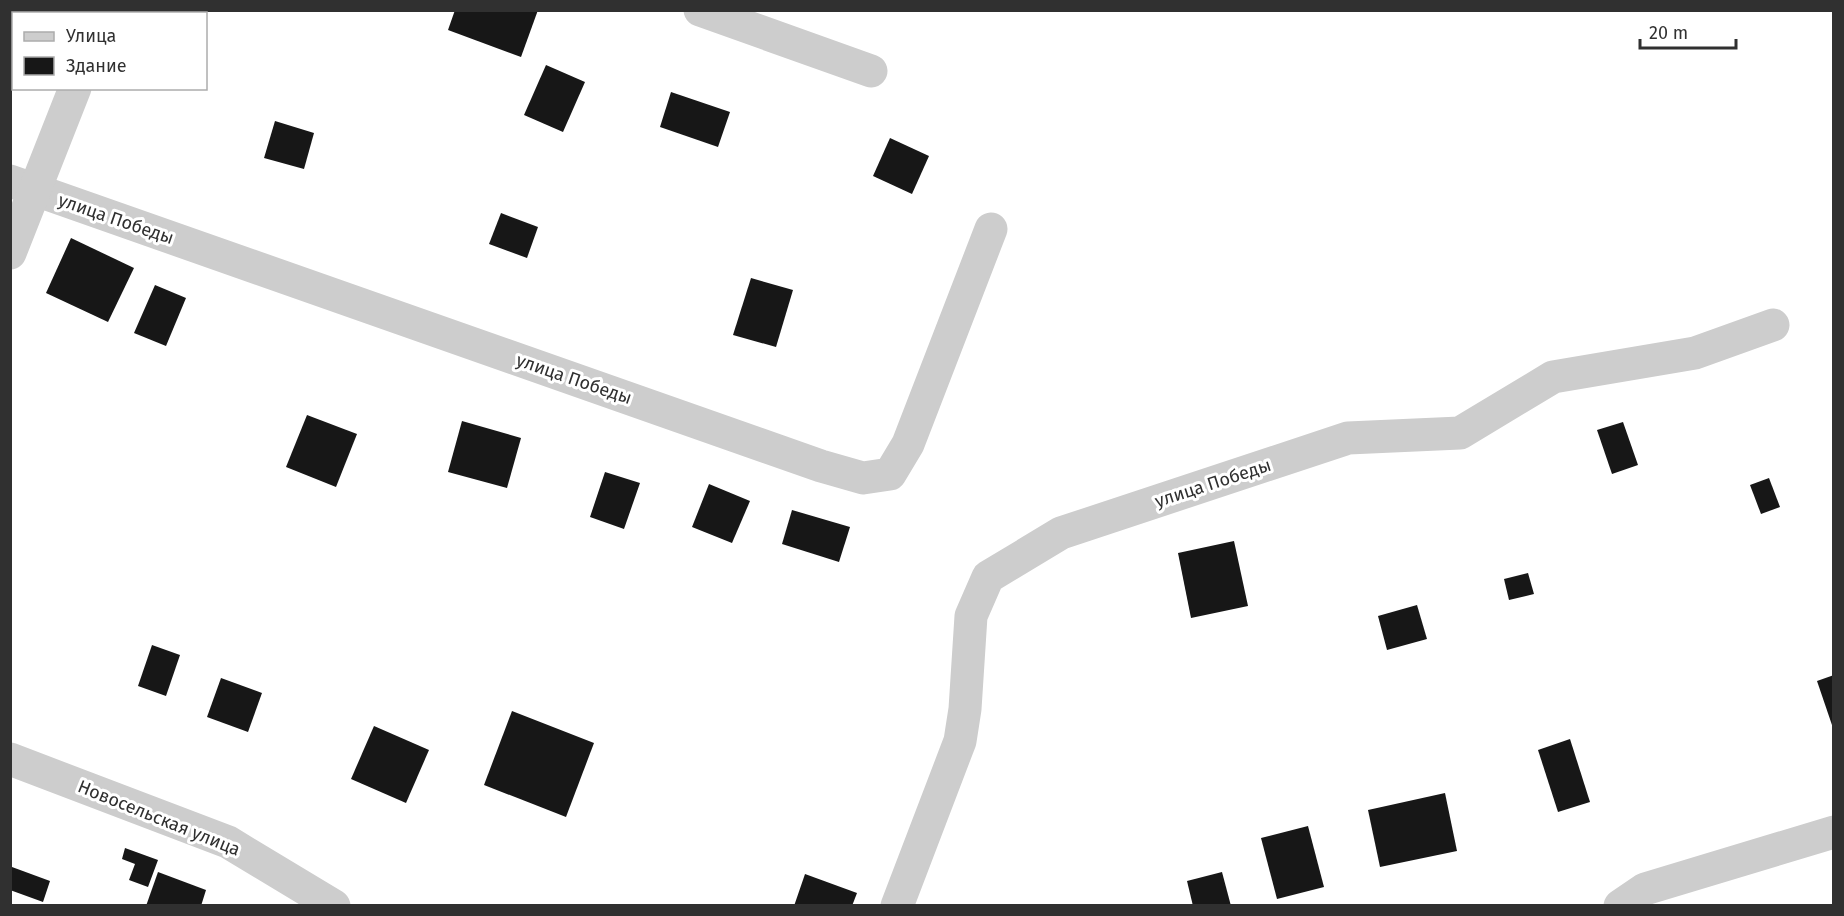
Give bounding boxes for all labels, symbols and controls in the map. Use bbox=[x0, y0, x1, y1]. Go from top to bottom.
legend bbox=[12, 12, 207, 90]
scale bar bbox=[1640, 12, 1736, 50]
text: 20 m bbox=[1649, 22, 1688, 44]
text: Улица bbox=[66, 25, 116, 47]
text: Здание bbox=[66, 55, 127, 77]
street label: улица Победы bbox=[55, 189, 177, 249]
street label: улица Победы bbox=[513, 349, 635, 409]
street label: улица Победы bbox=[1152, 454, 1274, 512]
street label: Новосельская улица bbox=[75, 775, 243, 861]

